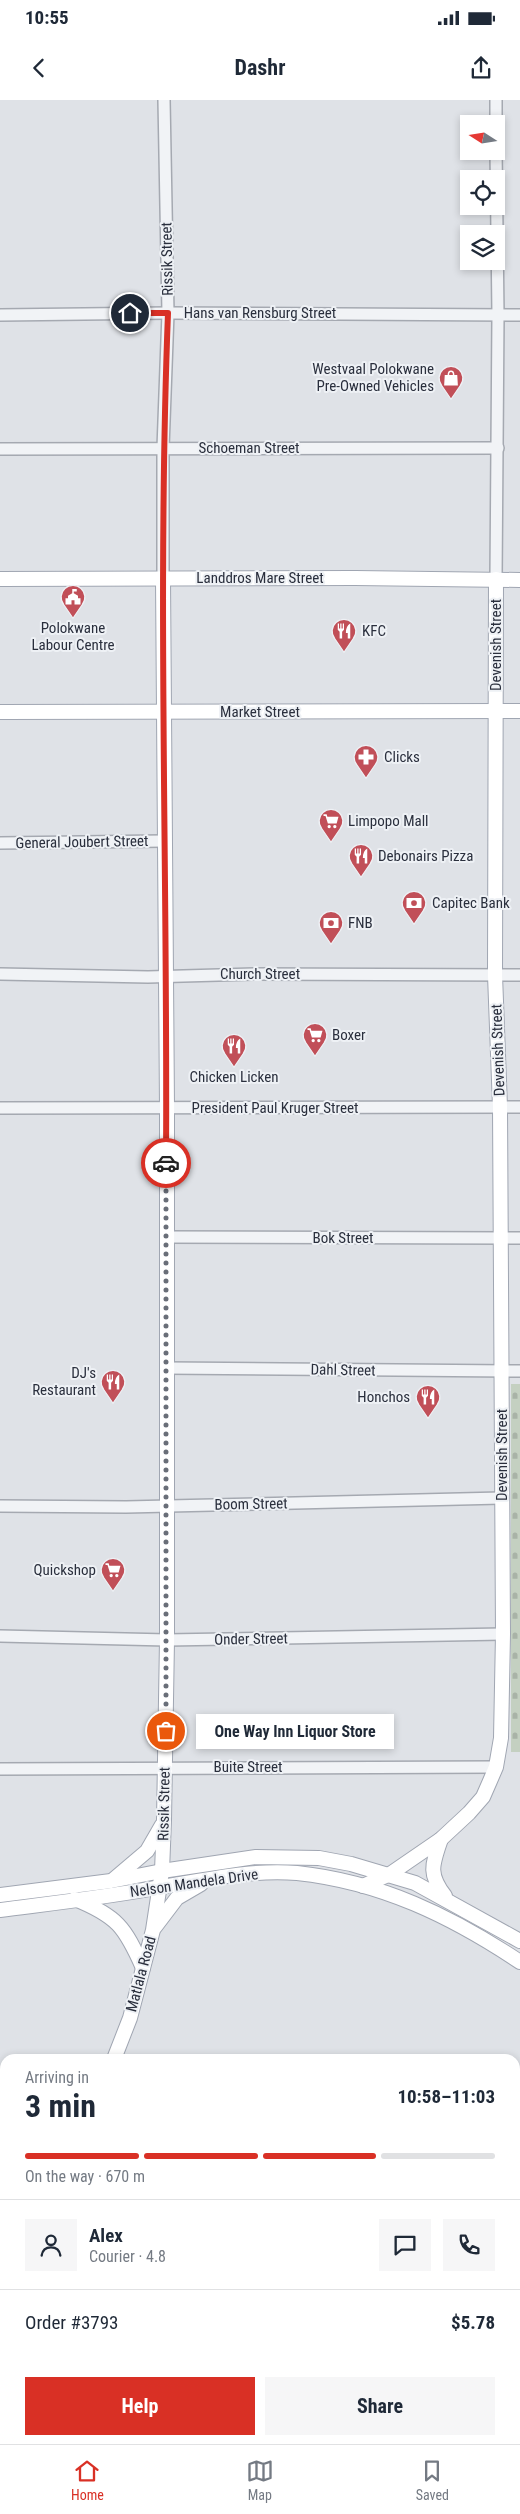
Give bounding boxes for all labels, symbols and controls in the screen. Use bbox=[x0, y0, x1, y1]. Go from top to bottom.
text: 10:55 bbox=[25, 6, 69, 29]
icon: back bbox=[25, 54, 53, 82]
icon: share bbox=[467, 54, 495, 82]
text: Dashr bbox=[235, 55, 285, 80]
north arrow bbox=[460, 115, 505, 160]
map controls bbox=[460, 115, 505, 270]
button: locate bbox=[460, 170, 505, 215]
street label: Rissik Street bbox=[157, 222, 177, 296]
button: layers bbox=[460, 225, 505, 270]
pin bbox=[109, 292, 151, 334]
icon: home bbox=[116, 299, 144, 327]
street label: Hans van Rensburg Street bbox=[184, 304, 336, 322]
place label: Westvaal Polokwane Pre-Owned Vehicles bbox=[312, 360, 434, 395]
shop icon: Westvaal Polokwane Pre-Owned Vehicles bbox=[438, 365, 464, 399]
street label: Schoeman Street bbox=[199, 439, 299, 457]
street label: Landdros Mare Street bbox=[196, 569, 324, 587]
public building icon: Polokwane Labour Centre bbox=[60, 584, 86, 618]
street label: Devenish Street bbox=[487, 599, 505, 691]
restaurant icon: KFC bbox=[331, 618, 357, 652]
place label: Polokwane Labour Centre bbox=[31, 619, 115, 654]
place label: KFC bbox=[362, 622, 386, 640]
street label: Market Street bbox=[220, 703, 300, 721]
pharmacy icon: Clicks bbox=[353, 744, 379, 778]
place label: Clicks bbox=[384, 748, 420, 766]
supermarket icon: Limpopo Mall bbox=[318, 808, 344, 842]
place label: Limpopo Mall bbox=[348, 812, 429, 830]
street label: General Joubert Street bbox=[15, 832, 149, 852]
restaurant icon: Debonairs Pizza bbox=[348, 843, 374, 877]
place label: Debonairs Pizza bbox=[378, 847, 473, 865]
bank icon: Capitec Bank bbox=[401, 890, 427, 924]
place label: Capitec Bank bbox=[432, 894, 510, 912]
bank icon: FNB bbox=[318, 910, 344, 944]
place label: FNB bbox=[348, 914, 373, 932]
street label: Church Street bbox=[220, 965, 300, 983]
street label: Devenish Street bbox=[487, 1004, 509, 1096]
supermarket icon: Boxer bbox=[302, 1022, 328, 1056]
place label: Boxer bbox=[332, 1026, 366, 1044]
restaurant icon: Chicken Licken bbox=[221, 1033, 247, 1067]
place label: Chicken Licken bbox=[190, 1068, 278, 1086]
street label: President Paul Kruger Street bbox=[192, 1099, 358, 1117]
courier bbox=[141, 1138, 191, 1188]
icon: car bbox=[152, 1149, 180, 1177]
street label: Bok Street bbox=[312, 1229, 374, 1247]
street label: Dahl Street bbox=[310, 1360, 376, 1380]
place label: DJ's Restaurant bbox=[32, 1364, 96, 1399]
restaurant icon: DJ's Restaurant bbox=[100, 1369, 126, 1403]
restaurant icon: Honchos bbox=[415, 1384, 441, 1418]
place label: Honchos bbox=[357, 1388, 410, 1406]
street label: Devenish Street bbox=[493, 1409, 511, 1501]
street label: Boom Street bbox=[214, 1494, 288, 1514]
supermarket icon: Quickshop bbox=[100, 1557, 126, 1591]
place label: Quickshop bbox=[34, 1561, 96, 1579]
street label: Onder Street bbox=[214, 1629, 288, 1649]
pin bbox=[145, 1710, 187, 1752]
callout: One Way Inn Liquor Store bbox=[196, 1714, 394, 1748]
icon: bag bbox=[152, 1717, 180, 1745]
text: One Way Inn Liquor Store bbox=[214, 1722, 376, 1741]
street label: Buite Street bbox=[214, 1758, 282, 1776]
street label: Rissik Street bbox=[154, 1767, 174, 1841]
street label: Nelson Mandela Drive bbox=[129, 1865, 259, 1901]
street label: Matlala Road bbox=[122, 1934, 160, 2014]
text: Arriving in bbox=[25, 2068, 89, 2087]
text: 10:58–11:03 bbox=[397, 2085, 495, 2108]
text: 3 min bbox=[25, 2087, 96, 2125]
text: On the way · 670 m bbox=[25, 2167, 145, 2186]
button: person bbox=[25, 2219, 77, 2271]
button: chat bbox=[379, 2219, 431, 2271]
button: phone bbox=[443, 2219, 495, 2271]
text: Alex bbox=[89, 2224, 123, 2247]
text: Courier · 4.8 bbox=[89, 2247, 166, 2266]
text: Order #3793 bbox=[25, 2311, 118, 2334]
text: $5.78 bbox=[451, 2311, 495, 2334]
button: Help bbox=[25, 2377, 255, 2435]
button: Share bbox=[265, 2377, 495, 2435]
tab: Home bbox=[71, 2457, 104, 2503]
tab: Map bbox=[246, 2457, 274, 2503]
tab: Saved bbox=[416, 2457, 449, 2503]

